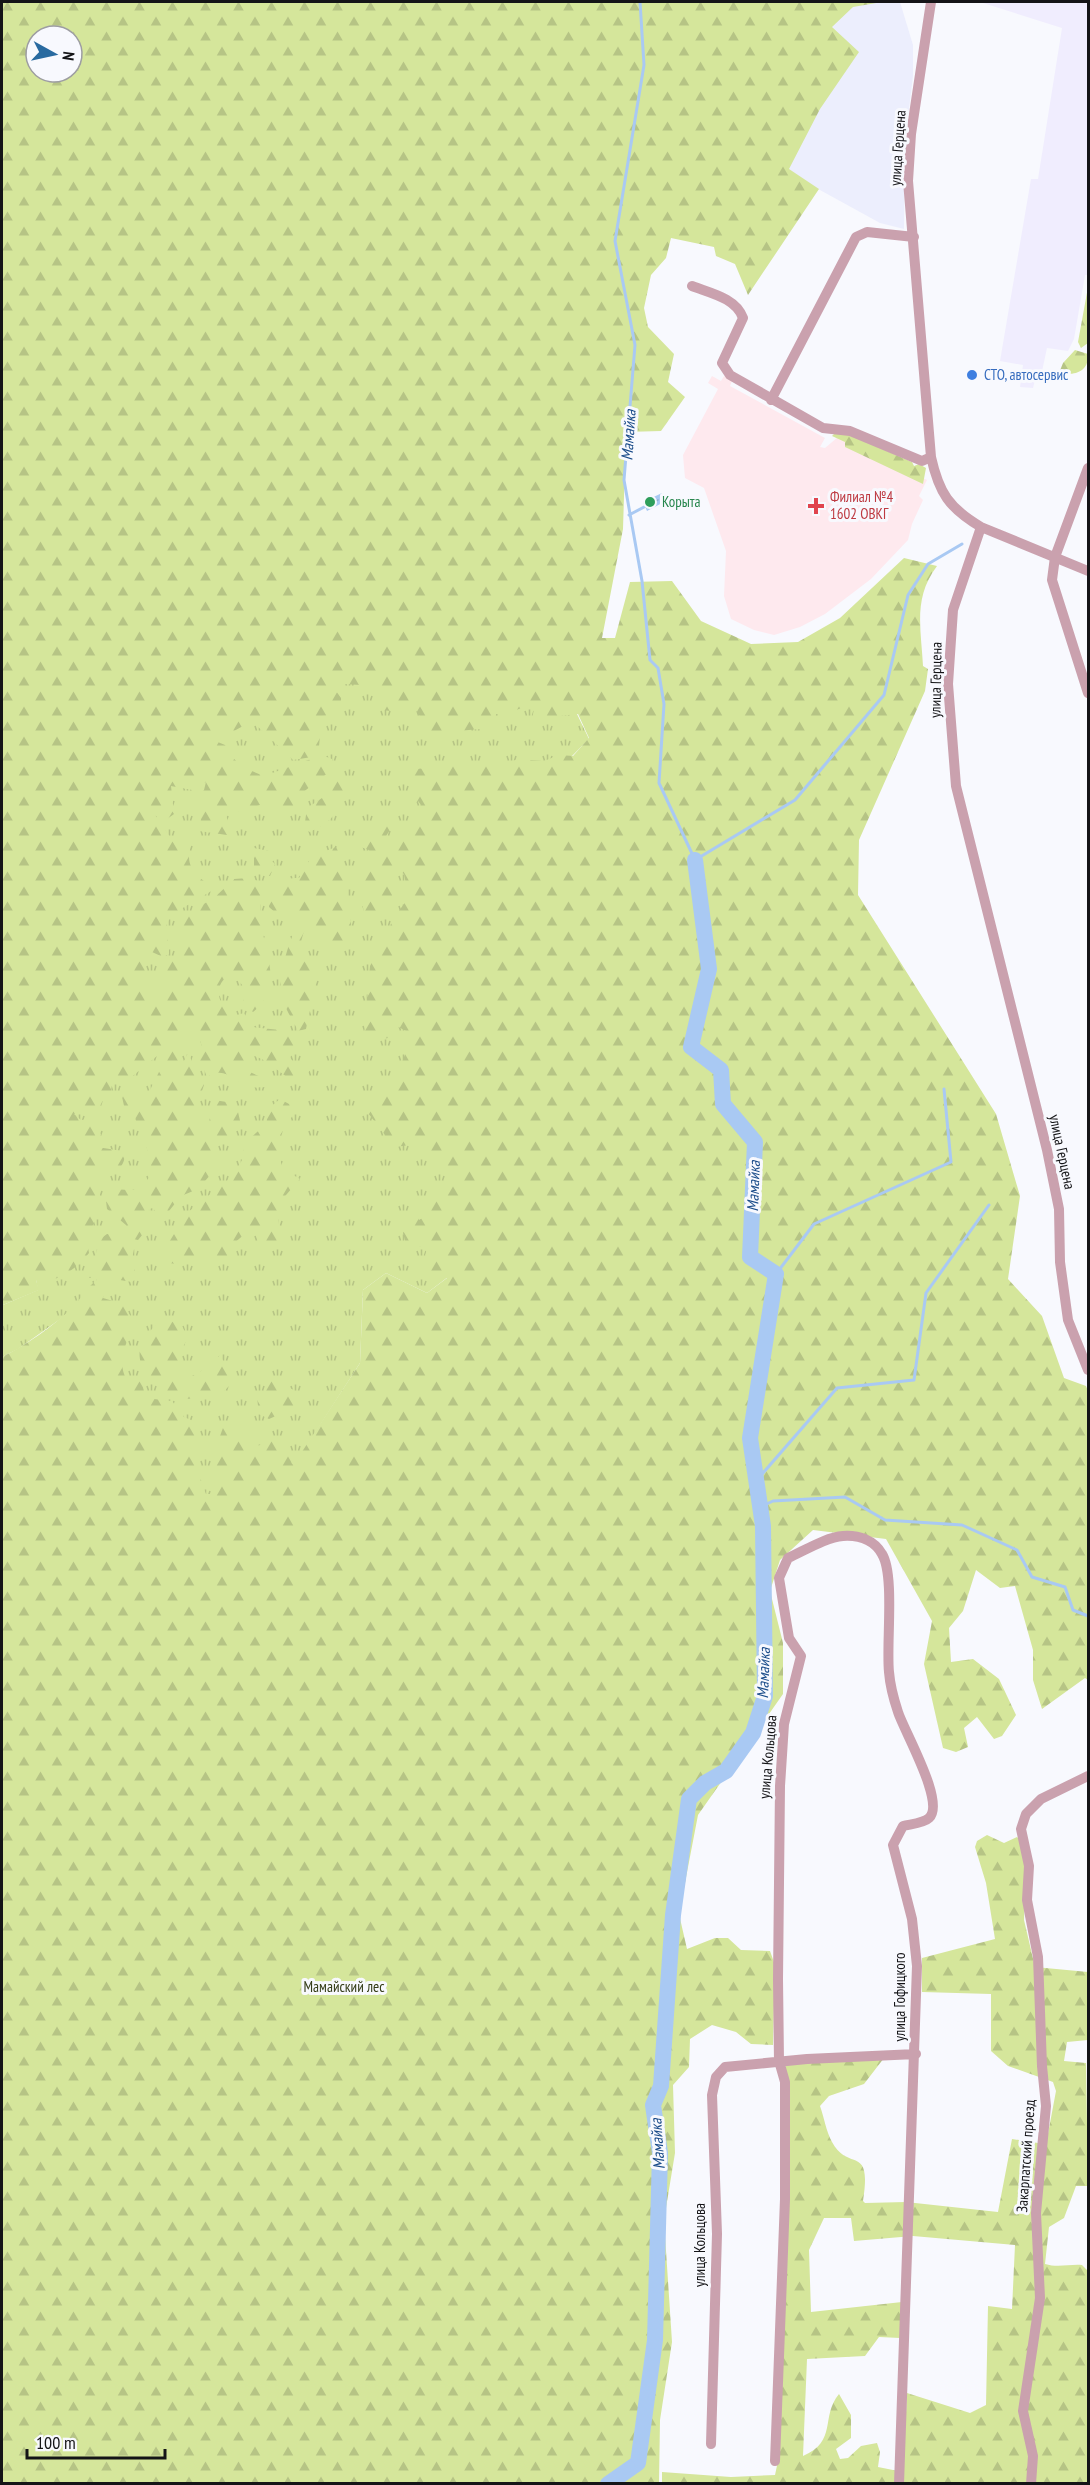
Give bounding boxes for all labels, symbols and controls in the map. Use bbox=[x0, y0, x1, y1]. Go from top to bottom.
north arrow bbox=[24, 24, 84, 84]
text: N bbox=[58, 50, 79, 62]
street label: улица Герцена bbox=[885, 109, 910, 187]
place label: СТО, автосервис bbox=[984, 365, 1069, 384]
marker: СТО, автосервис bbox=[965, 368, 979, 382]
water label: Мамайка bbox=[616, 407, 640, 461]
place label: Филиал №4 1602 ОВКГ bbox=[830, 487, 893, 523]
place label: Корыта bbox=[662, 492, 701, 511]
marker: Корыта bbox=[643, 495, 657, 509]
marker: Филиал №4 1602 ОВКГ bbox=[807, 497, 825, 515]
street label: улица Герцена bbox=[925, 642, 946, 718]
street label: улица Герцена bbox=[1045, 1113, 1080, 1191]
water label: Мамайка bbox=[742, 1159, 764, 1212]
water label: Мамайка bbox=[752, 1646, 774, 1699]
street label: улица Кольцова bbox=[754, 1714, 781, 1800]
street label: улица Гофицкого bbox=[890, 1953, 909, 2041]
park label: Мамайский лес bbox=[304, 1977, 385, 1996]
street label: Закарпатский проезд bbox=[1012, 2099, 1039, 2213]
water label: Мамайка bbox=[645, 2116, 669, 2170]
street label: улица Кольцова bbox=[690, 2203, 709, 2287]
scale bar bbox=[27, 2422, 165, 2460]
text: 100 m bbox=[36, 2431, 76, 2454]

